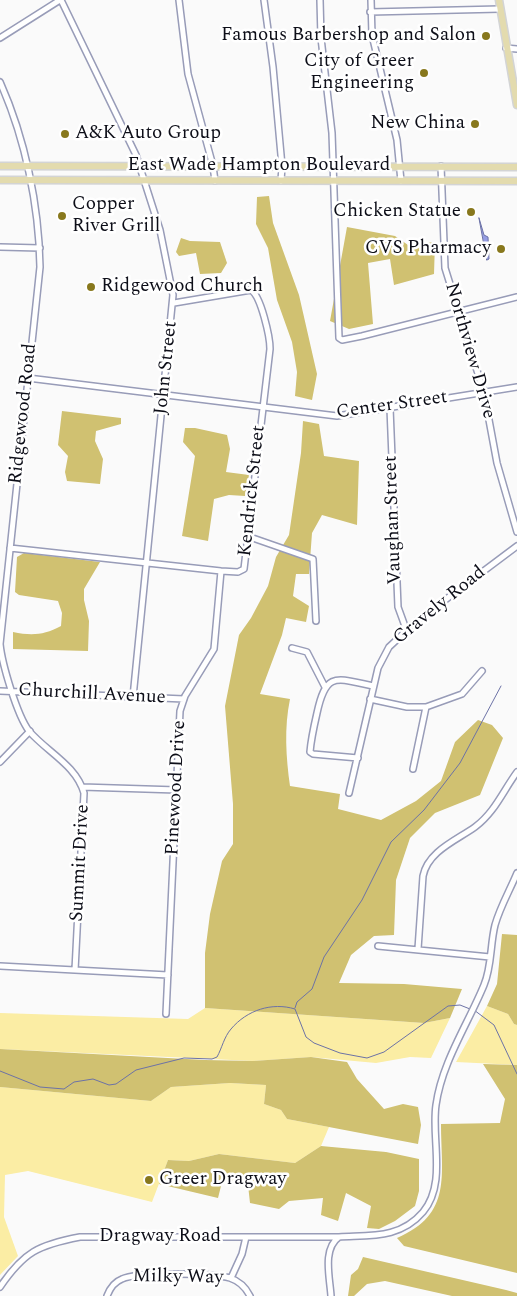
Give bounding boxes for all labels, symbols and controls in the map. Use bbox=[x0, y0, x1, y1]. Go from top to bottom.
place label: Famous Barbershop and Salon bbox=[221, 25, 476, 47]
marker: Famous Barbershop and Salon bbox=[480, 30, 492, 42]
place label: City of Greer Engineering bbox=[304, 51, 414, 95]
marker: City of Greer Engineering bbox=[418, 67, 430, 79]
place label: New China bbox=[371, 113, 465, 135]
marker: New China bbox=[469, 118, 481, 130]
place label: A&K Auto Group bbox=[75, 123, 221, 145]
marker: A&K Auto Group bbox=[59, 128, 71, 140]
street label: East Wade Hampton Boulevard bbox=[128, 155, 390, 177]
place label: Copper River Grill bbox=[72, 194, 160, 238]
place label: Chicken Statue bbox=[333, 201, 461, 223]
marker: Chicken Statue bbox=[465, 206, 477, 218]
marker: Copper River Grill bbox=[56, 210, 68, 222]
place label: CVS Pharmacy bbox=[365, 238, 491, 260]
marker: CVS Pharmacy bbox=[495, 243, 507, 255]
place label: Ridgewood Church bbox=[101, 276, 263, 298]
street label: Northview Drive bbox=[439, 280, 499, 422]
marker: Ridgewood Church bbox=[85, 281, 97, 293]
street label: John Street bbox=[151, 320, 183, 416]
street label: Ridgewood Road bbox=[5, 342, 43, 486]
street label: Center Street bbox=[335, 387, 449, 425]
street label: Kendrick Street bbox=[235, 424, 271, 558]
street label: Vaughan Street bbox=[380, 455, 408, 585]
street label: Gravely Road bbox=[389, 562, 491, 650]
street label: Churchill Avenue bbox=[18, 680, 166, 710]
street label: Pinewood Drive bbox=[162, 720, 192, 856]
street label: Summit Drive bbox=[67, 804, 95, 922]
place label: Greer Dragway bbox=[159, 1169, 286, 1191]
marker: Greer Dragway bbox=[143, 1174, 155, 1186]
street label: Dragway Road bbox=[99, 1226, 221, 1248]
street label: Milky Way bbox=[132, 1266, 224, 1290]

